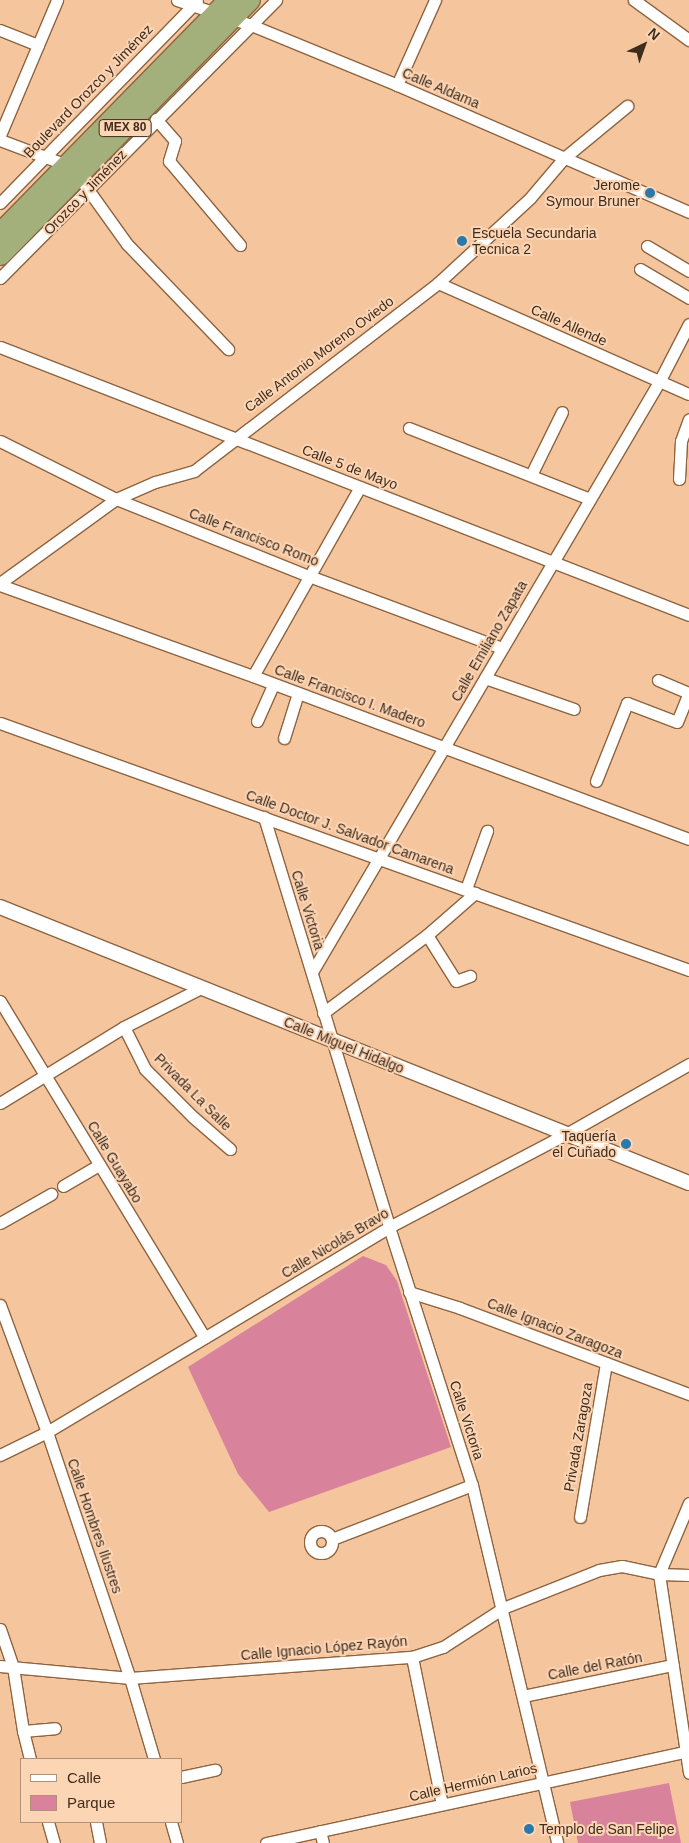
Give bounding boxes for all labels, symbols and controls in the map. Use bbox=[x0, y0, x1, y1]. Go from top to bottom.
north arrow bbox=[619, 20, 669, 70]
street label: Boulevard Orozco y Jiménez bbox=[20, 21, 156, 161]
text: N bbox=[645, 25, 663, 43]
street label: Calle Aldama bbox=[399, 64, 483, 112]
road number: MEX 80 bbox=[98, 119, 152, 138]
street label: Orozco y Jiménez bbox=[40, 146, 130, 238]
place label: Jerome Symour Bruner bbox=[546, 177, 640, 210]
marker: Jerome Symour Bruner bbox=[644, 187, 656, 199]
place label: Escuela Secundaria Tecnica 2 bbox=[472, 225, 597, 258]
marker: Escuela Secundaria Tecnica 2 bbox=[456, 235, 468, 247]
street label: Calle Antonio Moreno Oviedo bbox=[241, 292, 397, 416]
street label: Calle Allende bbox=[528, 301, 610, 349]
street label: Calle 5 de Mayo bbox=[300, 441, 400, 493]
street label: Calle Francisco Romo bbox=[187, 504, 321, 570]
street label: Calle Emiliano Zapata bbox=[447, 577, 531, 705]
street label: Calle Francisco I. Madero bbox=[272, 661, 428, 731]
street label: Calle Doctor J. Salvador Camarena bbox=[244, 786, 456, 878]
street label: Calle Victoria bbox=[288, 868, 328, 952]
street label: Calle Miguel Hidalgo bbox=[281, 1013, 407, 1077]
street label: Privada La Salle bbox=[151, 1050, 235, 1134]
street label: Calle Guayabo bbox=[84, 1118, 146, 1206]
place label: Taquería el Cuñado bbox=[552, 1128, 616, 1160]
marker: Taquería el Cuñado bbox=[620, 1138, 632, 1150]
street label: Calle Nicolás Bravo bbox=[278, 1204, 392, 1282]
street label: Calle Ignacio Zaragoza bbox=[485, 1294, 625, 1362]
street label: Calle Victoria bbox=[446, 1378, 488, 1462]
street label: Privada Zaragoza bbox=[560, 1381, 596, 1493]
street label: Calle Hombres Ilustres bbox=[64, 1456, 126, 1596]
street label: Calle Ignacio López Rayón bbox=[240, 1632, 408, 1664]
street label: Calle del Ratón bbox=[546, 1649, 644, 1683]
legend bbox=[20, 1758, 182, 1823]
street label: Calle Hermión Larios bbox=[407, 1759, 539, 1805]
text: Calle bbox=[67, 1769, 101, 1786]
text: Parque bbox=[67, 1794, 115, 1811]
place label: Templo de San Felipe bbox=[539, 1821, 674, 1837]
marker: Templo de San Felipe bbox=[523, 1823, 535, 1835]

